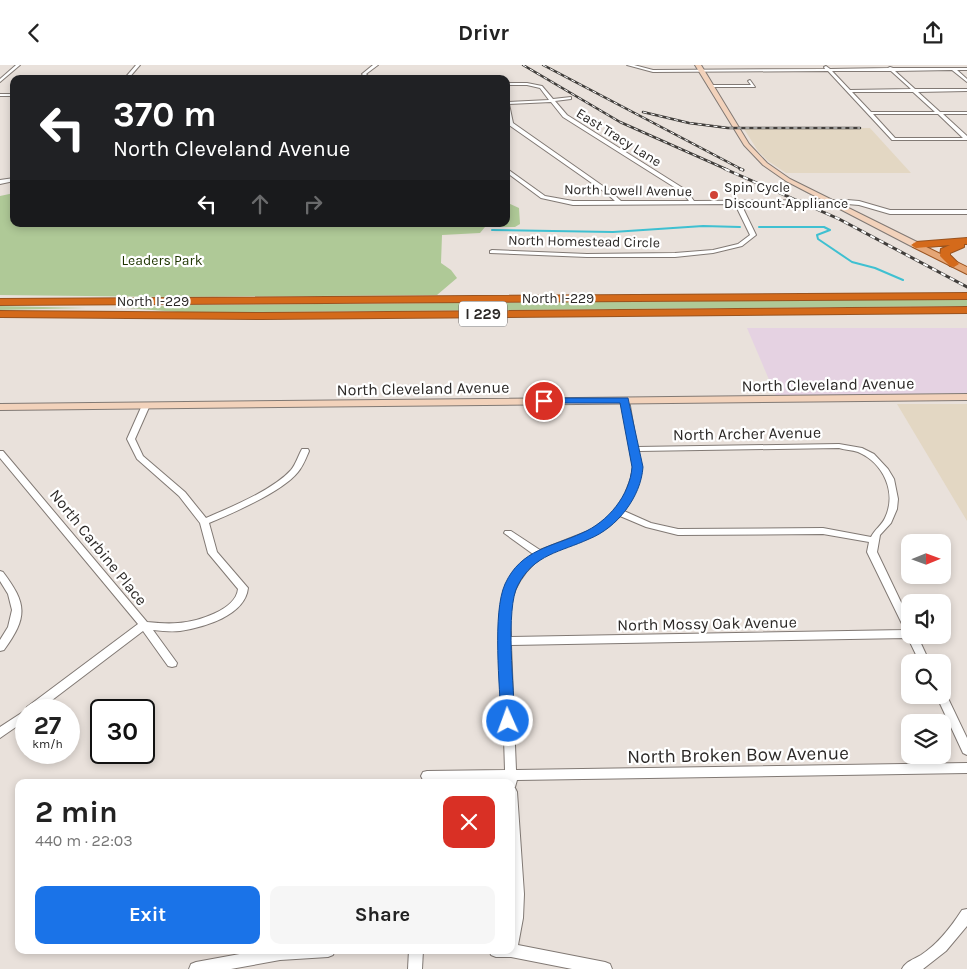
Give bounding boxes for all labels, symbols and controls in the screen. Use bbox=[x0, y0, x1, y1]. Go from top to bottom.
icon: back bbox=[20, 19, 48, 47]
icon: share bbox=[919, 19, 947, 47]
text: Drivr bbox=[458, 20, 509, 46]
text: 370 m bbox=[113, 94, 216, 135]
icon: left bbox=[30, 95, 95, 160]
street label: East Tracy Lane bbox=[573, 104, 664, 170]
text: North Cleveland Avenue bbox=[113, 136, 350, 162]
place label: Spin Cycle Discount Appliance bbox=[724, 179, 848, 212]
street label: North Lowell Avenue bbox=[564, 181, 692, 200]
marker: Spin Cycle Discount Appliance bbox=[708, 189, 720, 201]
icon: left bbox=[193, 190, 221, 218]
icon: ahead bbox=[246, 190, 274, 218]
icon: right bbox=[299, 190, 327, 218]
street label: North Homestead Circle bbox=[508, 232, 660, 251]
park label: Leaders Park bbox=[121, 252, 203, 269]
street label: North I-229 bbox=[522, 290, 594, 307]
street label: North I-229 bbox=[117, 293, 189, 310]
road number: I 229 bbox=[459, 301, 507, 327]
street label: North Cleveland Avenue bbox=[742, 373, 914, 396]
street label: North Cleveland Avenue bbox=[337, 377, 509, 400]
pin bbox=[523, 380, 565, 422]
icon: arrive bbox=[530, 387, 558, 415]
street label: North Archer Avenue bbox=[673, 423, 821, 444]
street label: North Carbine Place bbox=[46, 485, 151, 609]
north arrow bbox=[901, 534, 951, 584]
map controls bbox=[901, 534, 951, 764]
button: sound bbox=[901, 594, 951, 644]
street label: North Mossy Oak Avenue bbox=[617, 612, 797, 635]
button: search bbox=[901, 654, 951, 704]
position arrow bbox=[481, 694, 533, 746]
speed limit sign: 30 bbox=[90, 699, 155, 764]
text: 27 bbox=[34, 711, 61, 740]
button: layers bbox=[901, 714, 951, 764]
text: km/h bbox=[32, 737, 63, 751]
street label: North Broken Bow Avenue bbox=[627, 742, 849, 768]
text: 2 min bbox=[35, 794, 118, 830]
button: close bbox=[443, 796, 495, 848]
text: 440 m · 22:03 bbox=[35, 831, 133, 850]
button: Exit bbox=[35, 886, 260, 944]
button: Share bbox=[270, 886, 495, 944]

